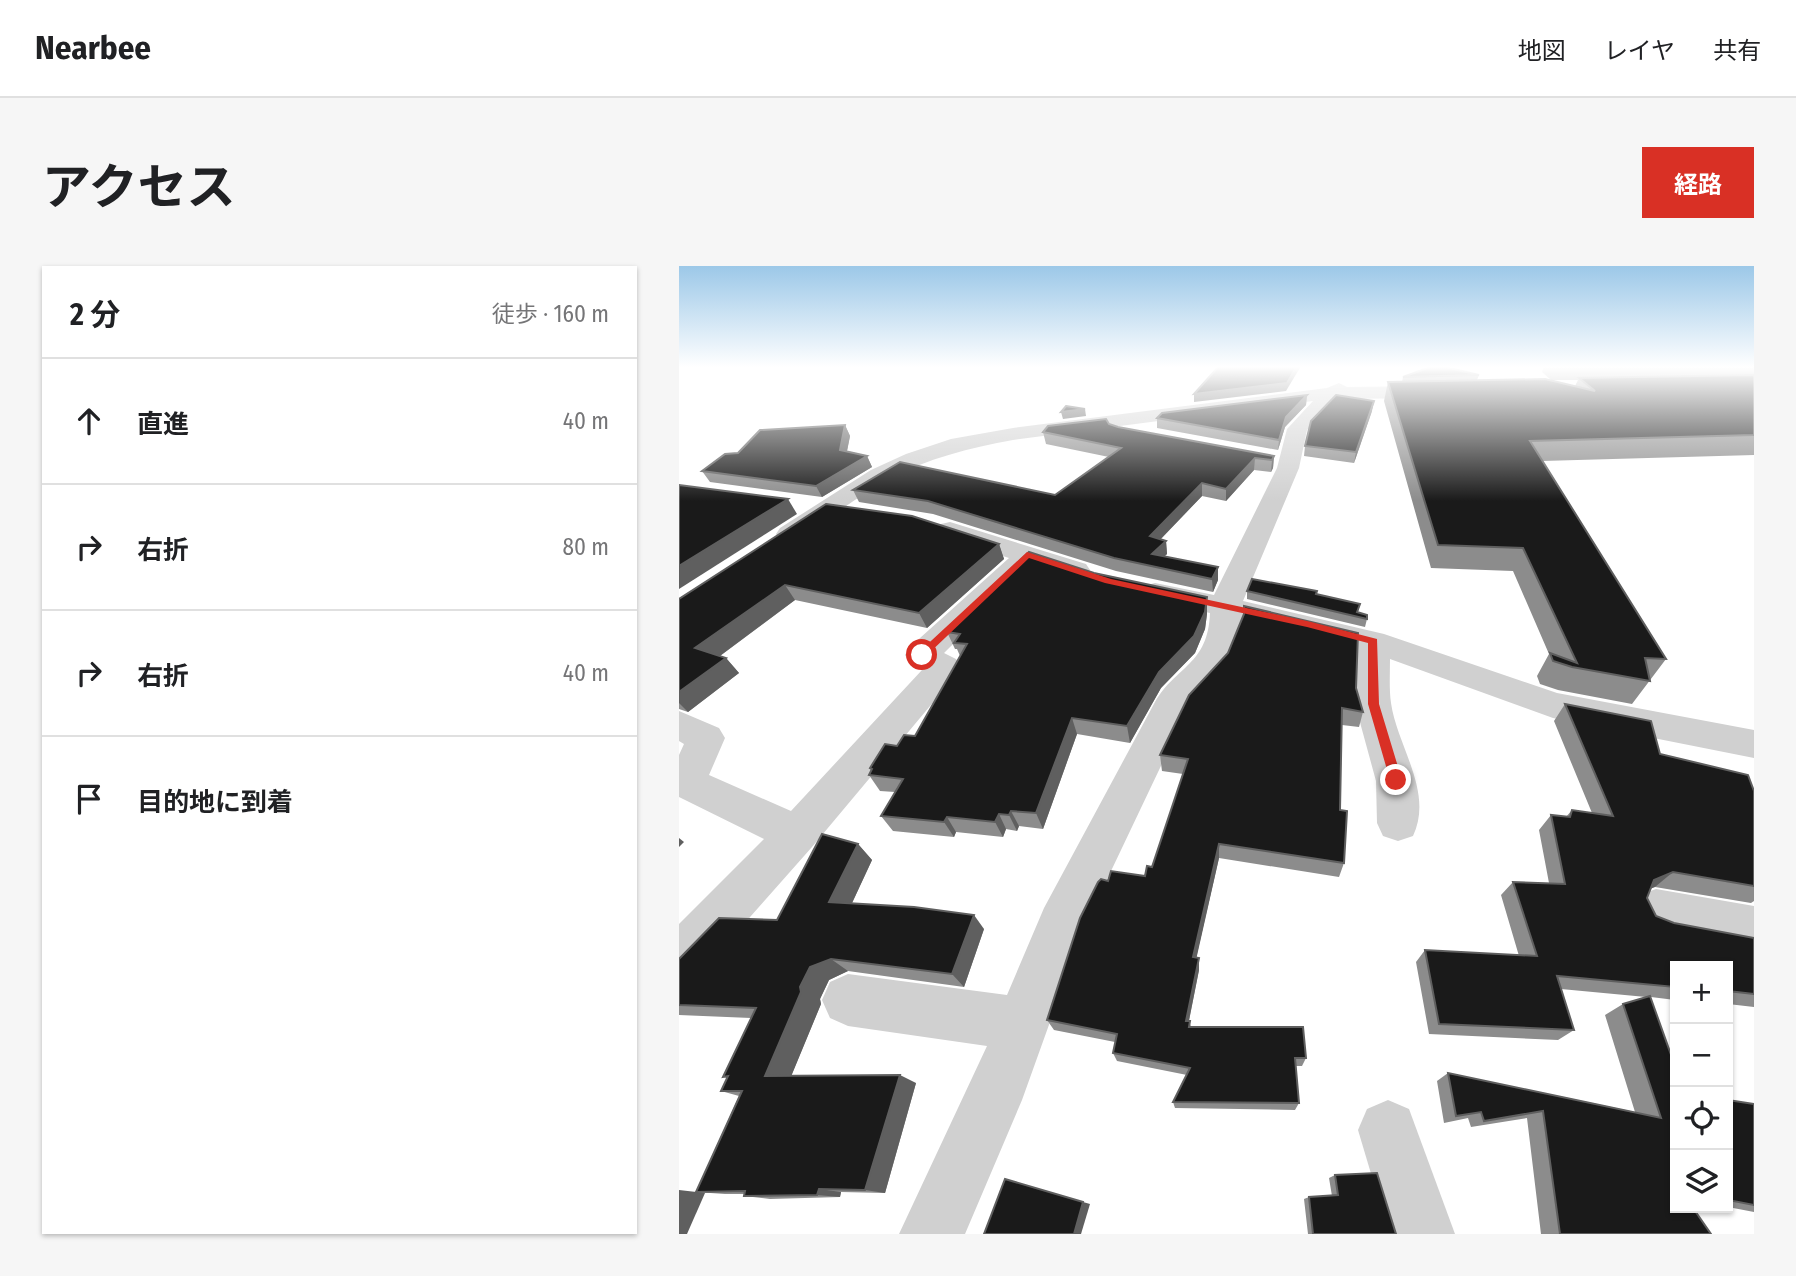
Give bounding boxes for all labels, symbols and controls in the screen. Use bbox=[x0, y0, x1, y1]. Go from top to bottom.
text: Nearbee bbox=[35, 28, 151, 68]
text: 地図 bbox=[1518, 37, 1566, 65]
text: レイヤ bbox=[1604, 37, 1675, 65]
text: 共有 bbox=[1713, 37, 1761, 65]
button: 経路 bbox=[1642, 147, 1754, 218]
text: アクセス bbox=[42, 158, 236, 217]
text: 2 分 bbox=[70, 297, 120, 333]
text: 徒歩 · 160 m bbox=[492, 300, 609, 328]
icon: ahead bbox=[70, 402, 108, 440]
text: 40 m bbox=[563, 407, 609, 435]
text: 直進 bbox=[137, 409, 189, 440]
icon: right bbox=[70, 528, 108, 566]
text: 80 m bbox=[562, 533, 609, 561]
text: 右折 bbox=[137, 535, 189, 566]
route start bbox=[906, 639, 937, 670]
icon: right bbox=[70, 654, 108, 692]
text: 40 m bbox=[563, 659, 609, 687]
text: 右折 bbox=[137, 661, 189, 692]
route end bbox=[1380, 764, 1411, 795]
icon: arrive bbox=[70, 780, 108, 818]
text: 目的地に到着 bbox=[137, 787, 293, 818]
map controls bbox=[1670, 961, 1733, 1213]
button: + bbox=[1670, 961, 1733, 1024]
button: − bbox=[1670, 1024, 1733, 1087]
button: locate bbox=[1670, 1087, 1733, 1150]
button: layers bbox=[1670, 1150, 1733, 1213]

